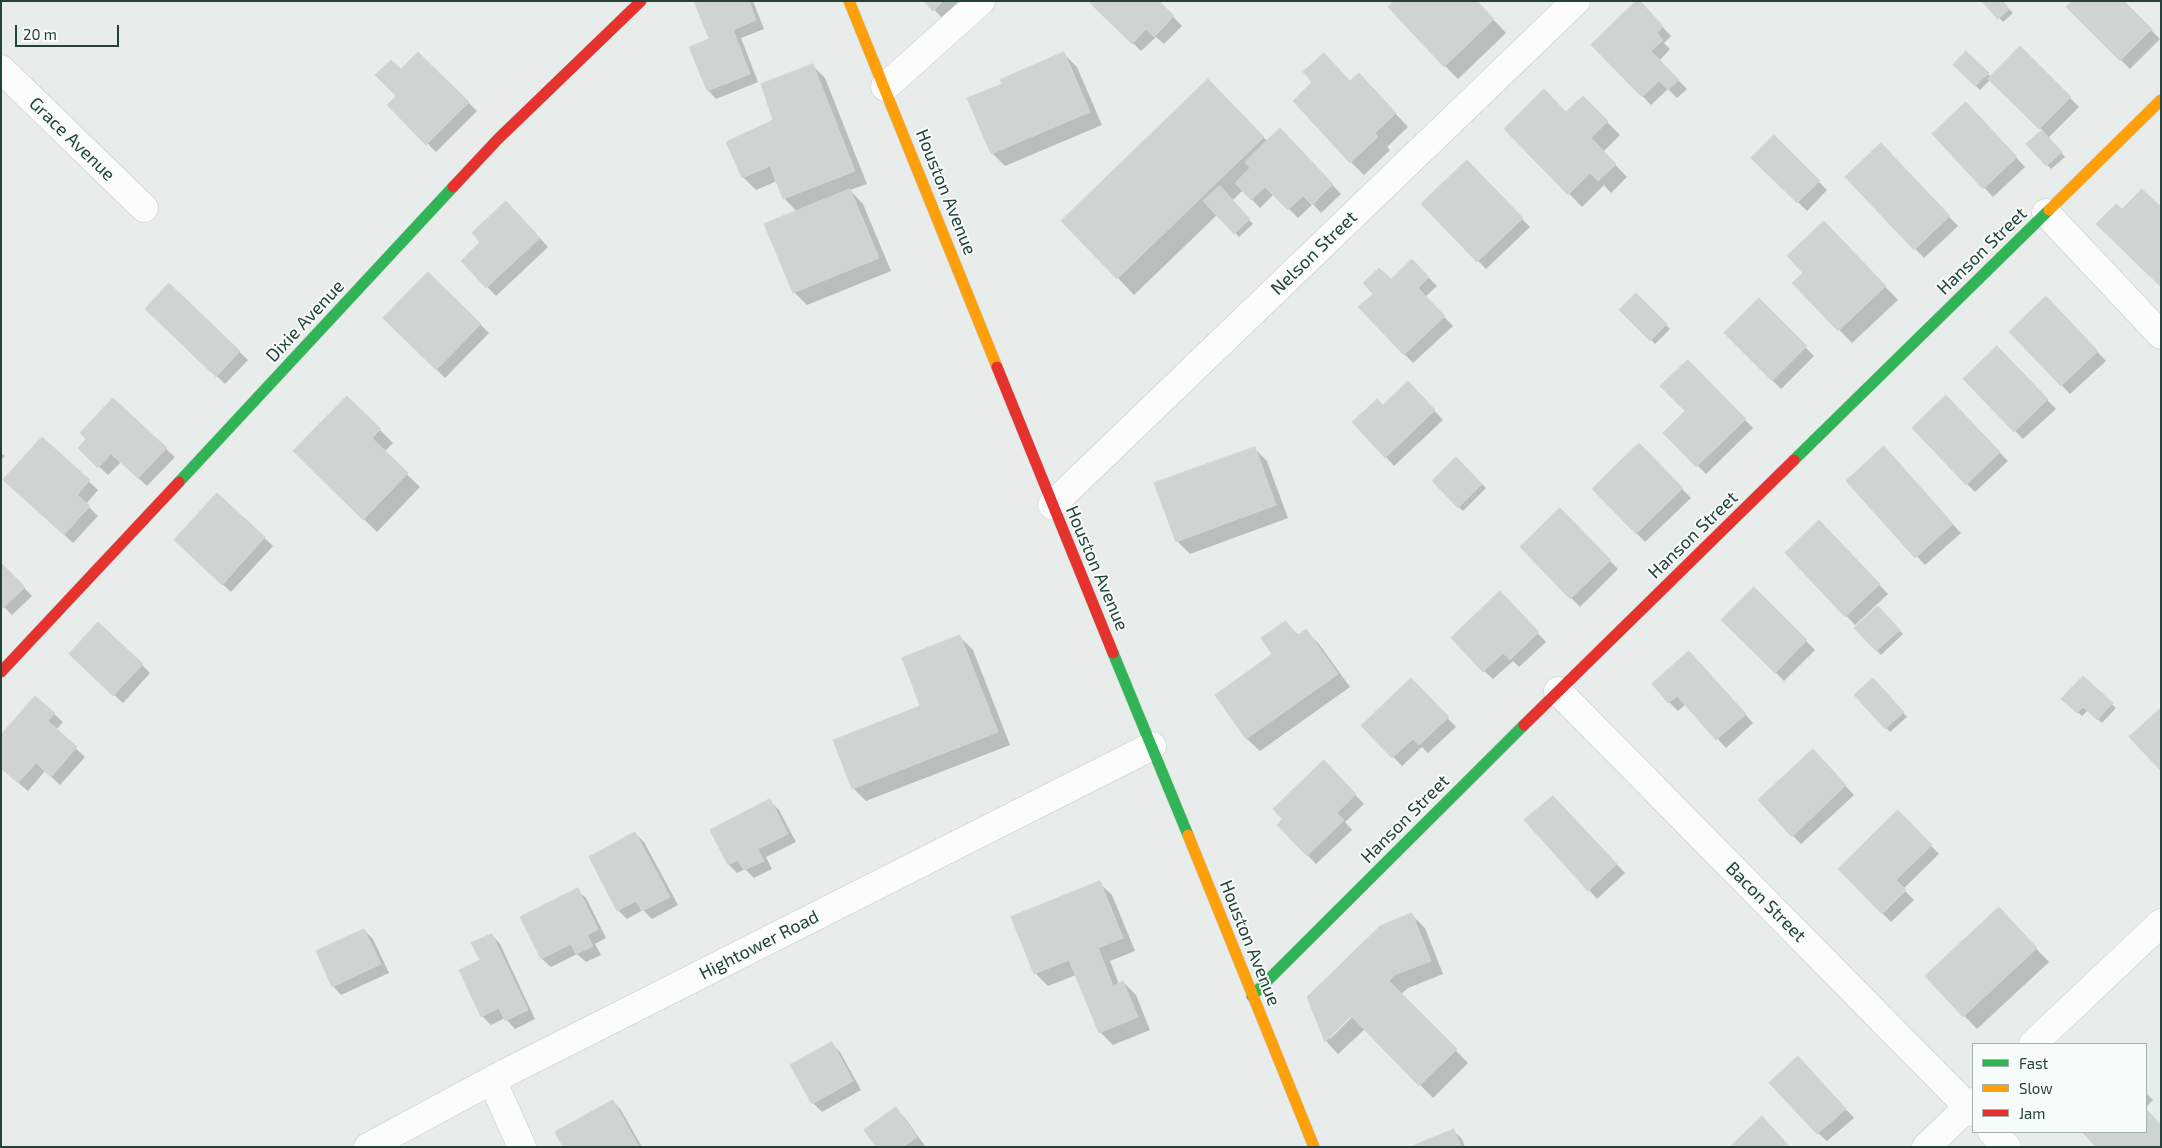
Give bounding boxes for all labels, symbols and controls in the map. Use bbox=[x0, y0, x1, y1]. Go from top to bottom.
scale bar bbox=[18, 15, 121, 47]
text: 20 m bbox=[23, 25, 57, 43]
street label: Grace Avenue bbox=[25, 93, 119, 185]
street label: Houston Avenue bbox=[911, 126, 981, 258]
street label: Hanson Street bbox=[1933, 203, 2031, 299]
street label: Nelson Street bbox=[1266, 206, 1362, 300]
street label: Dixie Avenue bbox=[262, 275, 348, 367]
street label: Hanson Street bbox=[1644, 487, 1742, 583]
street label: Houston Avenue bbox=[1061, 502, 1133, 634]
street label: Hanson Street bbox=[1356, 770, 1454, 868]
street label: Bacon Street bbox=[1721, 857, 1811, 947]
street label: Houston Avenue bbox=[1215, 877, 1285, 1009]
street label: Hightower Road bbox=[696, 906, 822, 984]
legend bbox=[1972, 1043, 2147, 1133]
text: Fast bbox=[2019, 1054, 2048, 1072]
text: Slow bbox=[2019, 1079, 2053, 1097]
text: Jam bbox=[2019, 1104, 2045, 1122]

